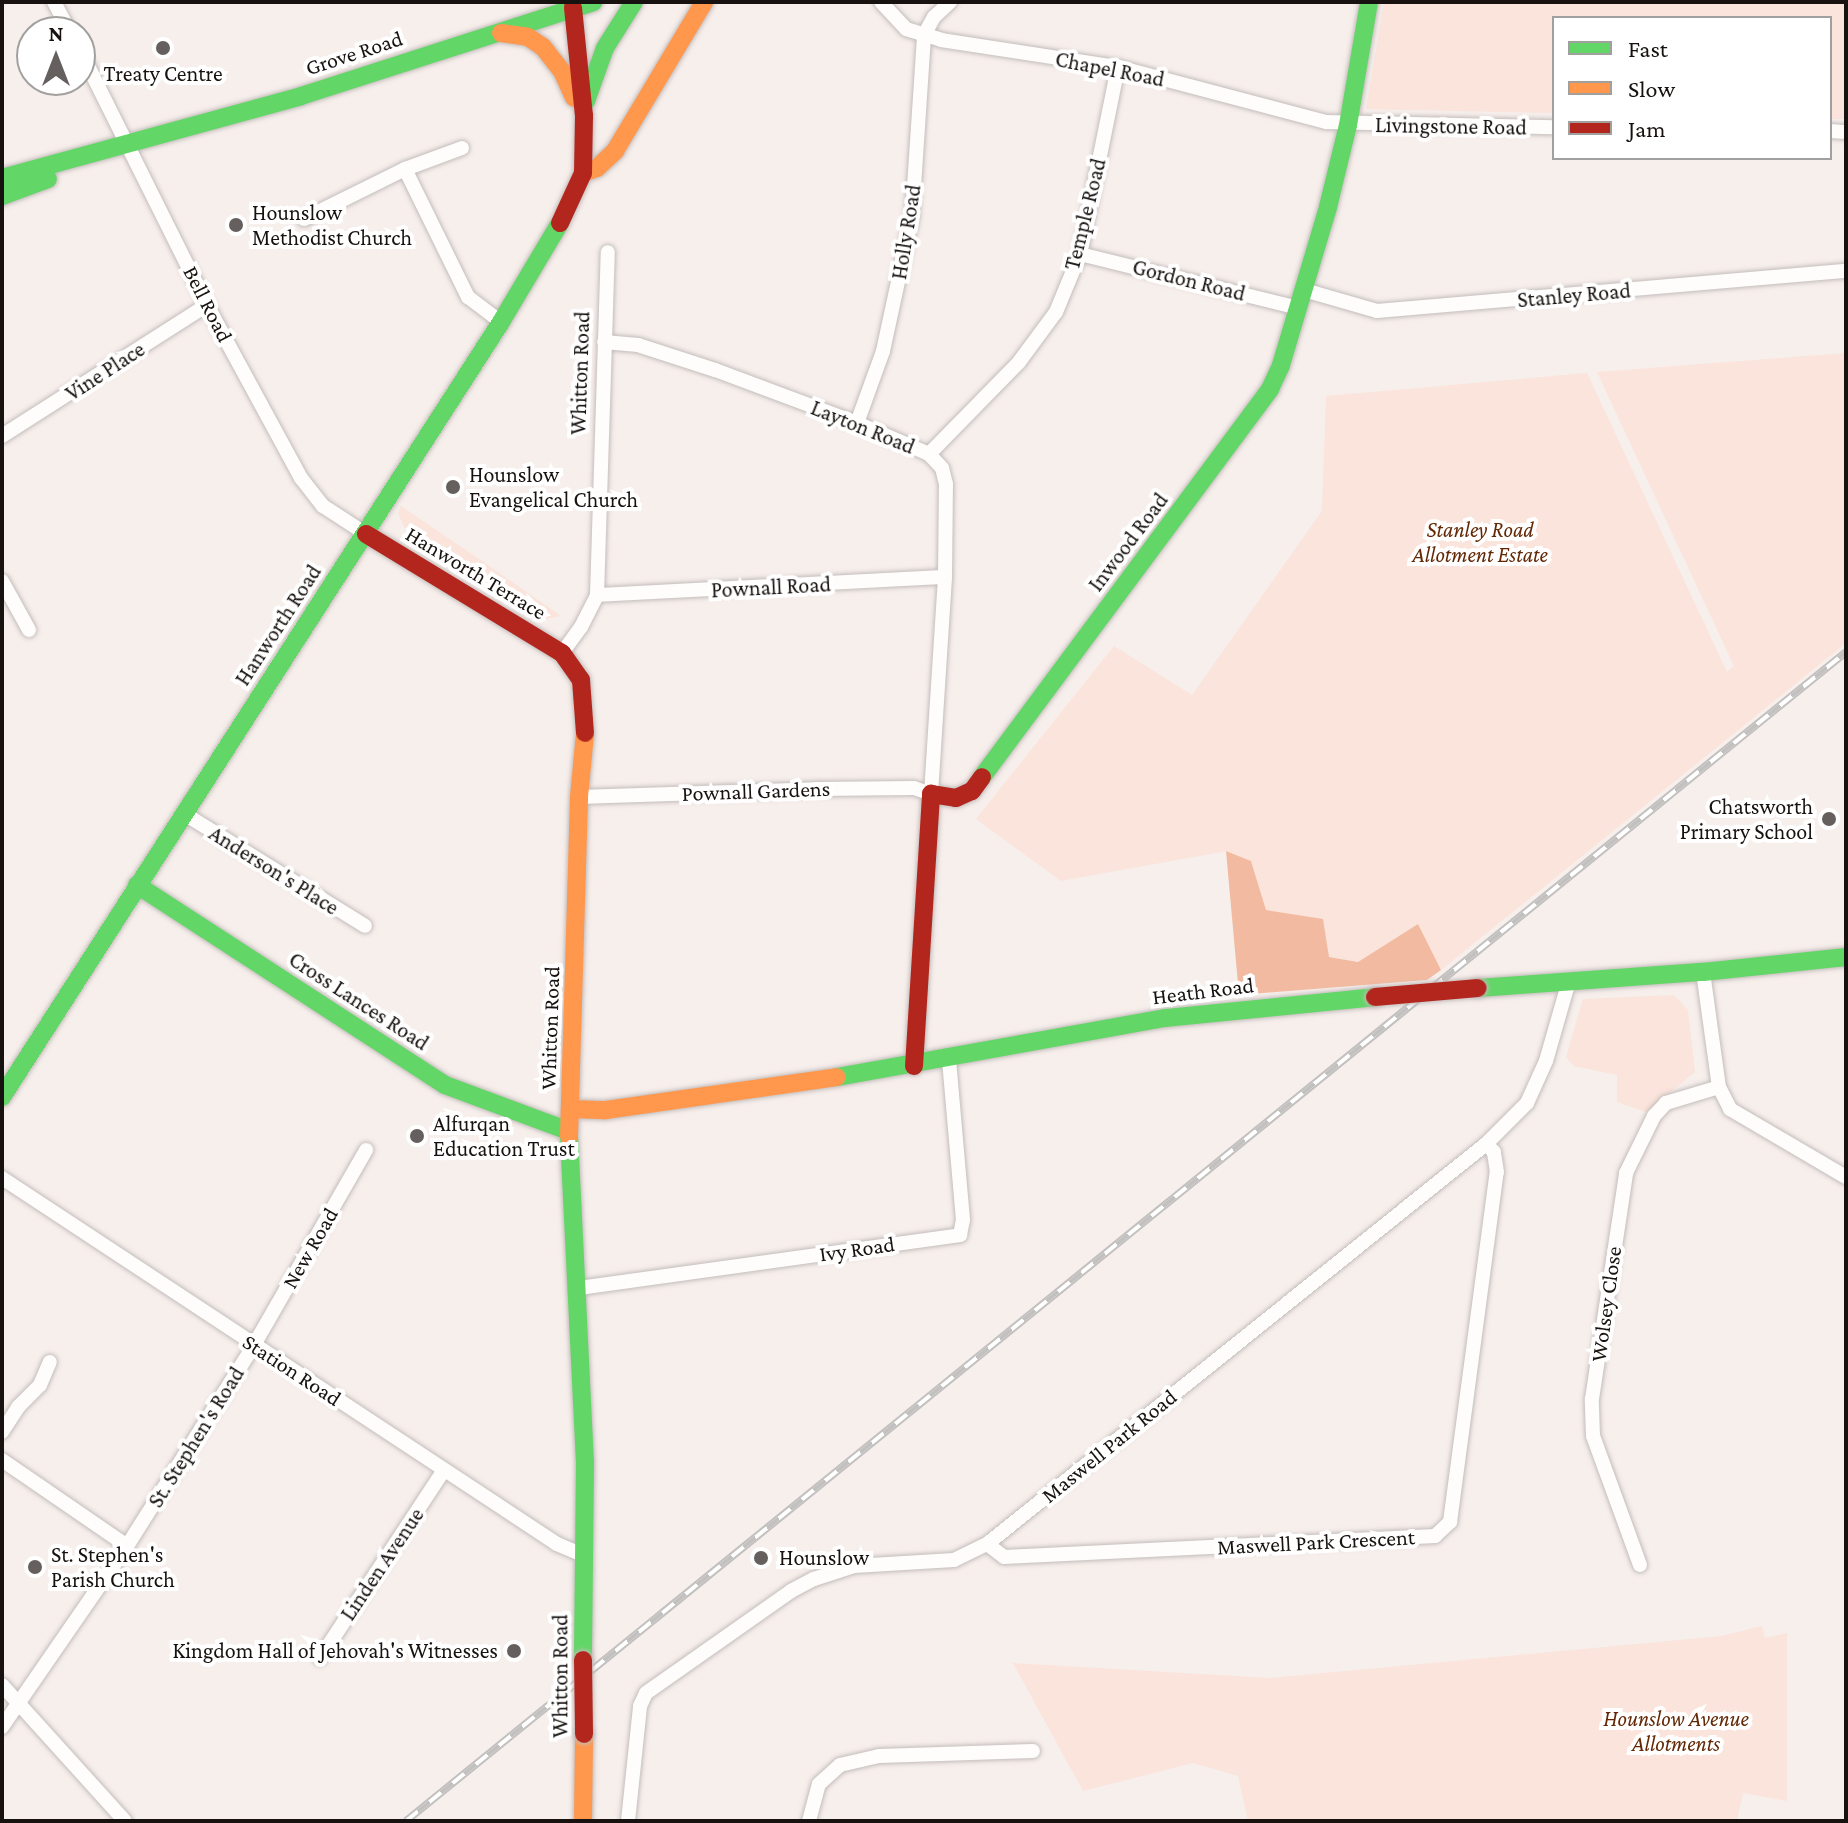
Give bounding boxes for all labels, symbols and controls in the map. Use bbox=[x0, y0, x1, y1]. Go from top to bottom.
north arrow bbox=[16, 16, 96, 96]
legend bbox=[1552, 16, 1832, 160]
text: N bbox=[49, 21, 64, 46]
street label: Grove Road bbox=[302, 25, 406, 81]
text: Fast bbox=[1628, 35, 1668, 62]
marker: Treaty Centre bbox=[154, 39, 172, 57]
street label: Chapel Road bbox=[1053, 45, 1167, 93]
place label: Treaty Centre bbox=[103, 61, 223, 87]
text: Slow bbox=[1628, 75, 1675, 102]
street label: Livingstone Road bbox=[1375, 111, 1527, 141]
text: Jam bbox=[1628, 115, 1666, 142]
street label: Temple Road bbox=[1058, 155, 1112, 273]
street label: Holly Road bbox=[885, 183, 927, 281]
place label: Hounslow Methodist Church bbox=[252, 199, 412, 250]
marker: Hounslow Methodist Church bbox=[227, 216, 245, 234]
street label: Gordon Road bbox=[1130, 253, 1248, 307]
street label: Bell Road bbox=[178, 261, 238, 347]
street label: Stanley Road bbox=[1516, 277, 1632, 313]
street label: Whitton Road bbox=[565, 311, 595, 435]
street label: Vine Place bbox=[60, 336, 150, 406]
street label: Layton Road bbox=[807, 394, 919, 460]
place label: Hounslow Evangelical Church bbox=[469, 461, 638, 512]
marker: Hounslow Evangelical Church bbox=[444, 478, 462, 496]
street label: Inwood Road bbox=[1082, 488, 1174, 596]
park label: Stanley Road Allotment Estate bbox=[1412, 516, 1548, 568]
street label: Hanworth Terrace bbox=[401, 521, 551, 625]
street label: Hanworth Road bbox=[229, 560, 327, 690]
street label: Pownall Road bbox=[710, 571, 832, 603]
street label: Pownall Gardens bbox=[681, 775, 831, 807]
place label: Chatsworth Primary School bbox=[1680, 793, 1813, 844]
marker: Chatsworth Primary School bbox=[1820, 810, 1838, 828]
street label: Anderson's Place bbox=[204, 820, 344, 920]
street label: Cross Lances Road bbox=[284, 946, 434, 1056]
street label: Whitton Road bbox=[535, 966, 565, 1090]
street label: Heath Road bbox=[1151, 972, 1255, 1010]
place label: Alfurqan Education Trust bbox=[433, 1110, 575, 1162]
marker: Alfurqan Education Trust bbox=[408, 1127, 426, 1145]
street label: New Road bbox=[276, 1203, 344, 1293]
street label: Ivy Road bbox=[818, 1231, 896, 1267]
street label: Wolsey Close bbox=[1585, 1244, 1627, 1364]
street label: Station Road bbox=[238, 1328, 346, 1412]
street label: St. Stephen's Road bbox=[142, 1362, 250, 1512]
street label: Maswell Park Road bbox=[1036, 1383, 1182, 1509]
street label: Linden Avenue bbox=[335, 1503, 429, 1625]
street label: Maswell Park Crescent bbox=[1216, 1524, 1416, 1560]
place label: St. Stephen's Parish Church bbox=[51, 1541, 175, 1592]
place label: Hounslow bbox=[779, 1545, 869, 1571]
marker: Hounslow bbox=[750, 1547, 772, 1569]
marker: St. Stephen's Parish Church bbox=[26, 1558, 44, 1576]
street label: Whitton Road bbox=[547, 1614, 573, 1738]
place label: Kingdom Hall of Jehovah's Witnesses bbox=[173, 1638, 498, 1664]
marker: Kingdom Hall of Jehovah's Witnesses bbox=[505, 1642, 523, 1660]
park label: Hounslow Avenue Allotments bbox=[1603, 1705, 1749, 1756]

